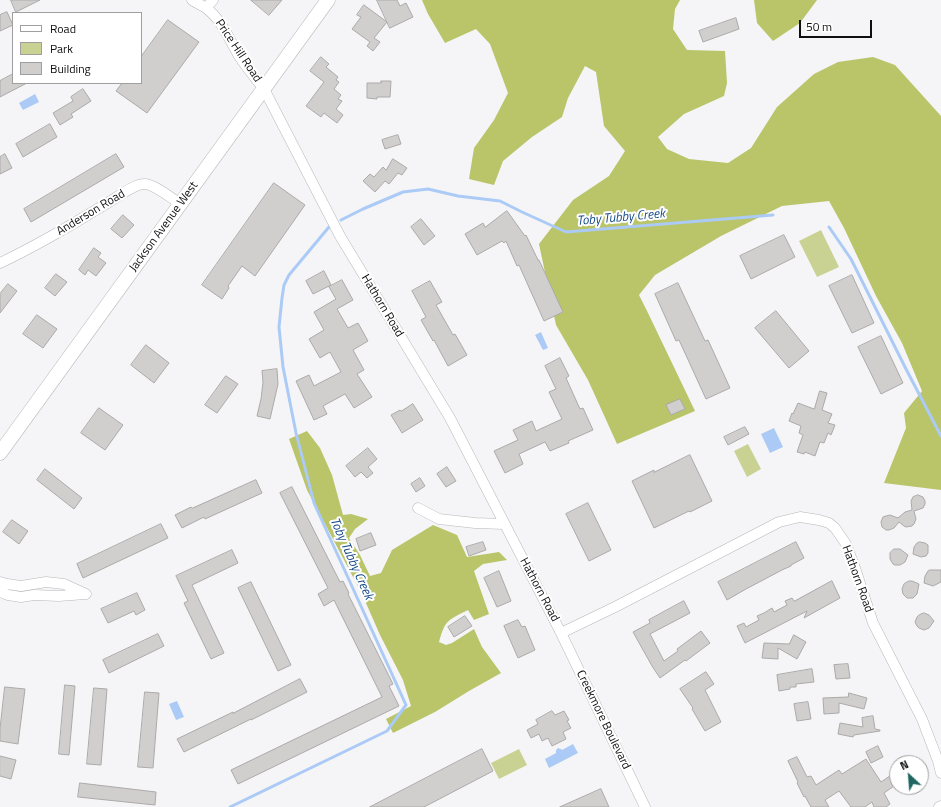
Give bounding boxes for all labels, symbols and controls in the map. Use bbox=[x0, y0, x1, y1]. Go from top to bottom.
legend bbox=[12, 12, 142, 84]
scale bar bbox=[801, 12, 874, 38]
street label: Price Hill Road bbox=[212, 17, 264, 85]
text: 50 m bbox=[806, 17, 832, 36]
text: Road bbox=[50, 19, 76, 38]
text: Park bbox=[50, 39, 73, 58]
text: Building bbox=[50, 59, 91, 78]
street label: Jackson Avenue West bbox=[126, 179, 202, 275]
street label: Anderson Road bbox=[54, 187, 128, 239]
water label: Toby Tubby Creek bbox=[576, 206, 666, 230]
street label: Hathorn Road bbox=[358, 272, 406, 340]
water label: Toby Tubby Creek bbox=[326, 516, 376, 602]
street label: Hathorn Road bbox=[838, 543, 876, 615]
street label: Hathorn Road bbox=[516, 556, 562, 624]
street label: Creekmore Boulevard bbox=[573, 668, 633, 772]
north arrow bbox=[889, 755, 929, 795]
text: N bbox=[897, 756, 911, 774]

